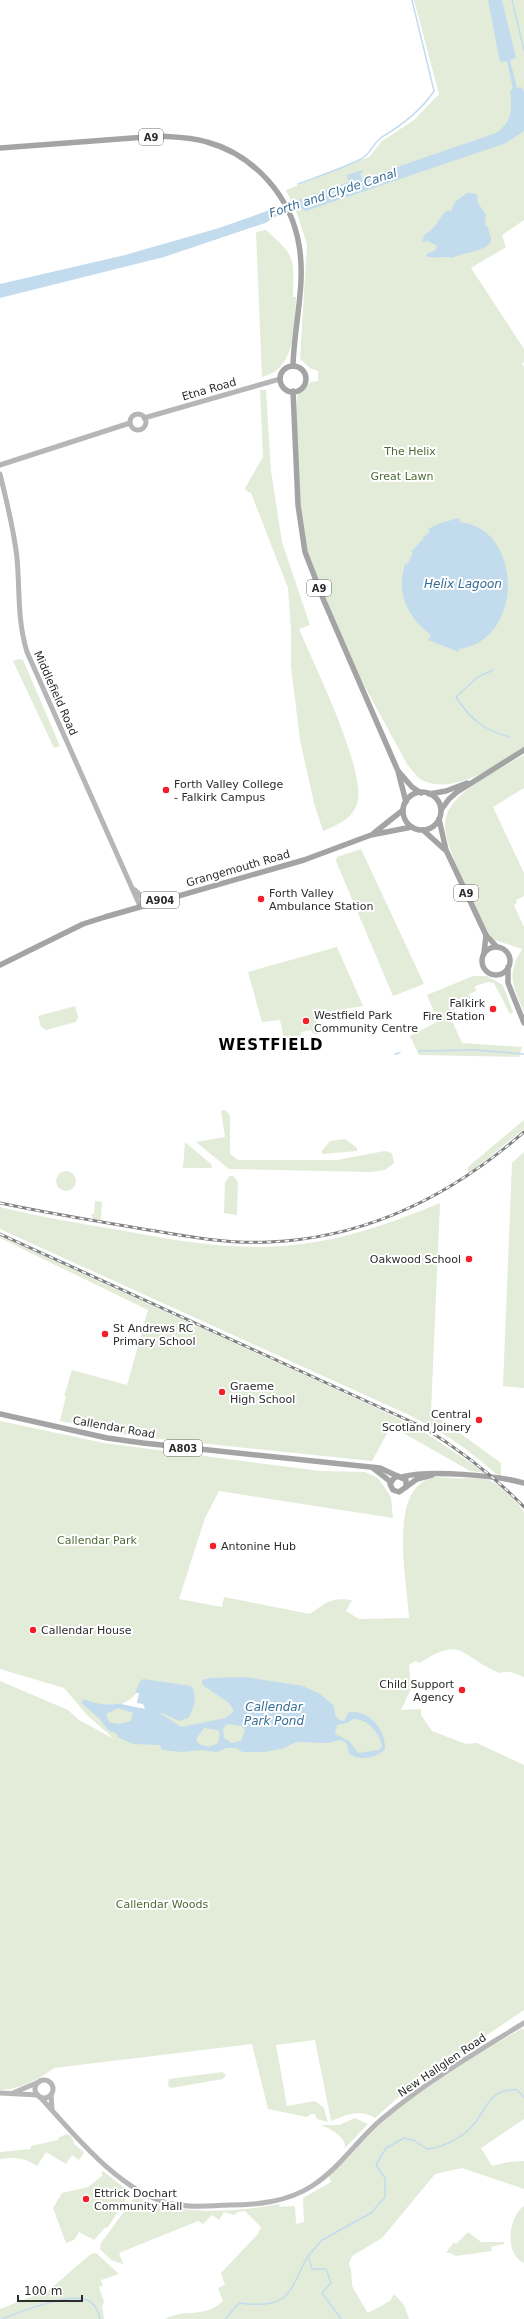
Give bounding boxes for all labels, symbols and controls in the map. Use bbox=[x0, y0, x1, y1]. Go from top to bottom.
road number: A9 bbox=[139, 129, 163, 145]
water label: Forth and Clyde Canal bbox=[267, 166, 399, 220]
street label: Etna Road bbox=[180, 376, 238, 403]
park label: The Helix bbox=[383, 445, 436, 458]
park label: Great Lawn bbox=[371, 470, 434, 483]
water label: Helix Lagoon bbox=[424, 577, 502, 591]
road number: A9 bbox=[307, 580, 331, 596]
street label: Middlefield Road bbox=[31, 649, 80, 737]
place label: Forth Valley College - Falkirk Campus bbox=[174, 778, 284, 804]
marker: Forth Valley College - Falkirk Campus bbox=[161, 785, 171, 795]
street label: Grangemouth Road bbox=[185, 847, 292, 890]
road number: A9 bbox=[454, 885, 478, 901]
place label: Forth Valley Ambulance Station bbox=[269, 887, 373, 913]
road number: A904 bbox=[141, 892, 179, 908]
marker: Forth Valley Ambulance Station bbox=[256, 894, 266, 904]
place label: Falkirk Fire Station bbox=[423, 997, 486, 1023]
marker: Falkirk Fire Station bbox=[488, 1004, 498, 1014]
place label: Westfield Park Community Centre bbox=[314, 1009, 418, 1035]
marker: Westfield Park Community Centre bbox=[301, 1016, 311, 1026]
district label: WESTFIELD bbox=[219, 1036, 323, 1054]
place label: Oakwood School bbox=[370, 1253, 461, 1266]
marker: Oakwood School bbox=[464, 1254, 474, 1264]
place label: St Andrews RC Primary School bbox=[113, 1322, 196, 1348]
marker: St Andrews RC Primary School bbox=[100, 1329, 110, 1339]
place label: Graeme High School bbox=[230, 1380, 295, 1406]
marker: Graeme High School bbox=[217, 1387, 227, 1397]
place label: Central Scotland Joinery bbox=[382, 1408, 471, 1434]
street label: Callendar Road bbox=[72, 1414, 156, 1441]
marker: Central Scotland Joinery bbox=[474, 1415, 484, 1425]
road number: A803 bbox=[164, 1440, 202, 1456]
park label: Callendar Park bbox=[57, 1534, 138, 1547]
place label: Antonine Hub bbox=[221, 1540, 296, 1553]
marker: Antonine Hub bbox=[208, 1541, 218, 1551]
place label: Callendar House bbox=[41, 1624, 132, 1637]
marker: Callendar House bbox=[28, 1625, 38, 1635]
place label: Child Support Agency bbox=[379, 1678, 455, 1704]
marker: Child Support Agency bbox=[457, 1685, 467, 1695]
water label: Callendar Park Pond bbox=[244, 1700, 304, 1728]
park label: Callendar Woods bbox=[116, 1898, 208, 1911]
street label: New Hallglen Road bbox=[396, 2031, 489, 2100]
place label: Ettrick Dochart Community Hall bbox=[94, 2187, 182, 2213]
marker: Ettrick Dochart Community Hall bbox=[81, 2194, 91, 2204]
scale bar bbox=[18, 2277, 82, 2303]
text: 100 m bbox=[24, 2284, 62, 2298]

